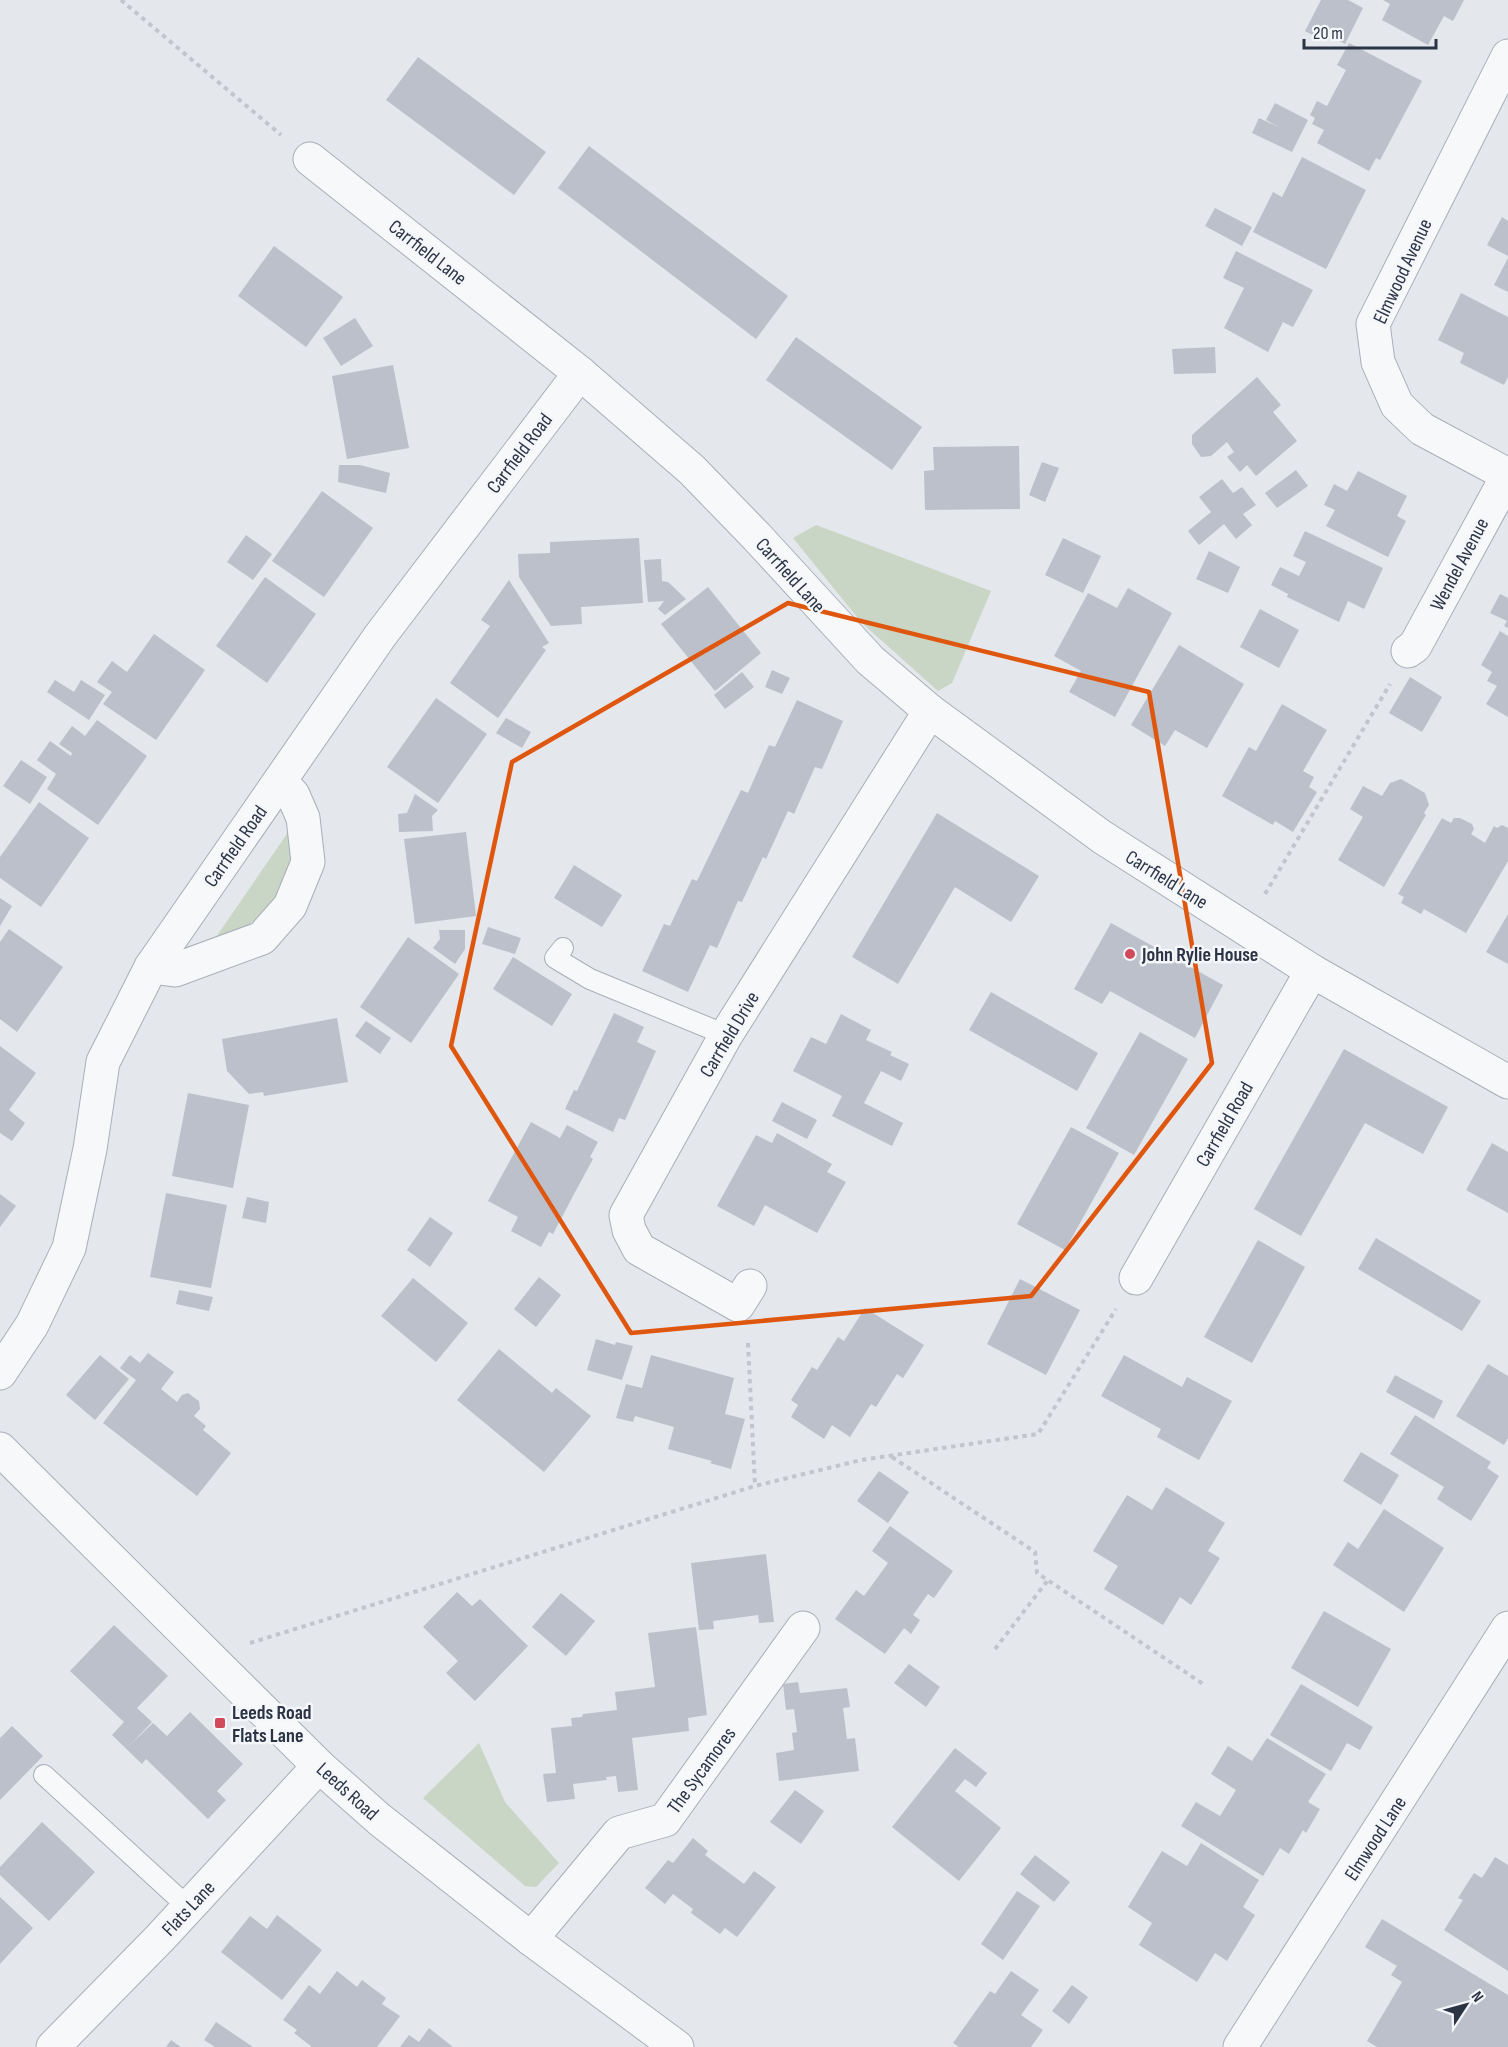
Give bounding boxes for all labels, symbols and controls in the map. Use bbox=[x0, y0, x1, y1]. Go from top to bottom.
scale bar bbox=[1304, 12, 1436, 50]
text: 20 m bbox=[1313, 23, 1343, 44]
street label: Carrfield Lane bbox=[384, 215, 471, 291]
street label: Elmwood Avenue bbox=[1368, 215, 1438, 328]
street label: Carrfield Road bbox=[482, 409, 558, 498]
street label: Wendel Avenue bbox=[1425, 514, 1494, 615]
street label: Carrfield Lane bbox=[750, 533, 830, 618]
street label: Carrfield Road bbox=[199, 801, 273, 892]
street label: Carrfield Lane bbox=[1121, 845, 1212, 915]
place label: John Rylie House bbox=[1141, 943, 1258, 967]
marker: John Rylie House bbox=[1123, 947, 1137, 961]
street label: Carrfield Drive bbox=[695, 987, 765, 1082]
street label: Carrfield Road bbox=[1191, 1078, 1259, 1171]
place label: Leeds Road Flats Lane bbox=[232, 1701, 312, 1748]
marker: Leeds Road Flats Lane bbox=[213, 1716, 227, 1730]
street label: The Sycamores bbox=[662, 1723, 741, 1818]
street label: Leeds Road bbox=[311, 1758, 383, 1826]
street label: Elmwood Lane bbox=[1340, 1792, 1412, 1885]
street label: Flats Lane bbox=[157, 1876, 220, 1941]
north arrow bbox=[1436, 1975, 1496, 2035]
text: N bbox=[1467, 1988, 1487, 2006]

